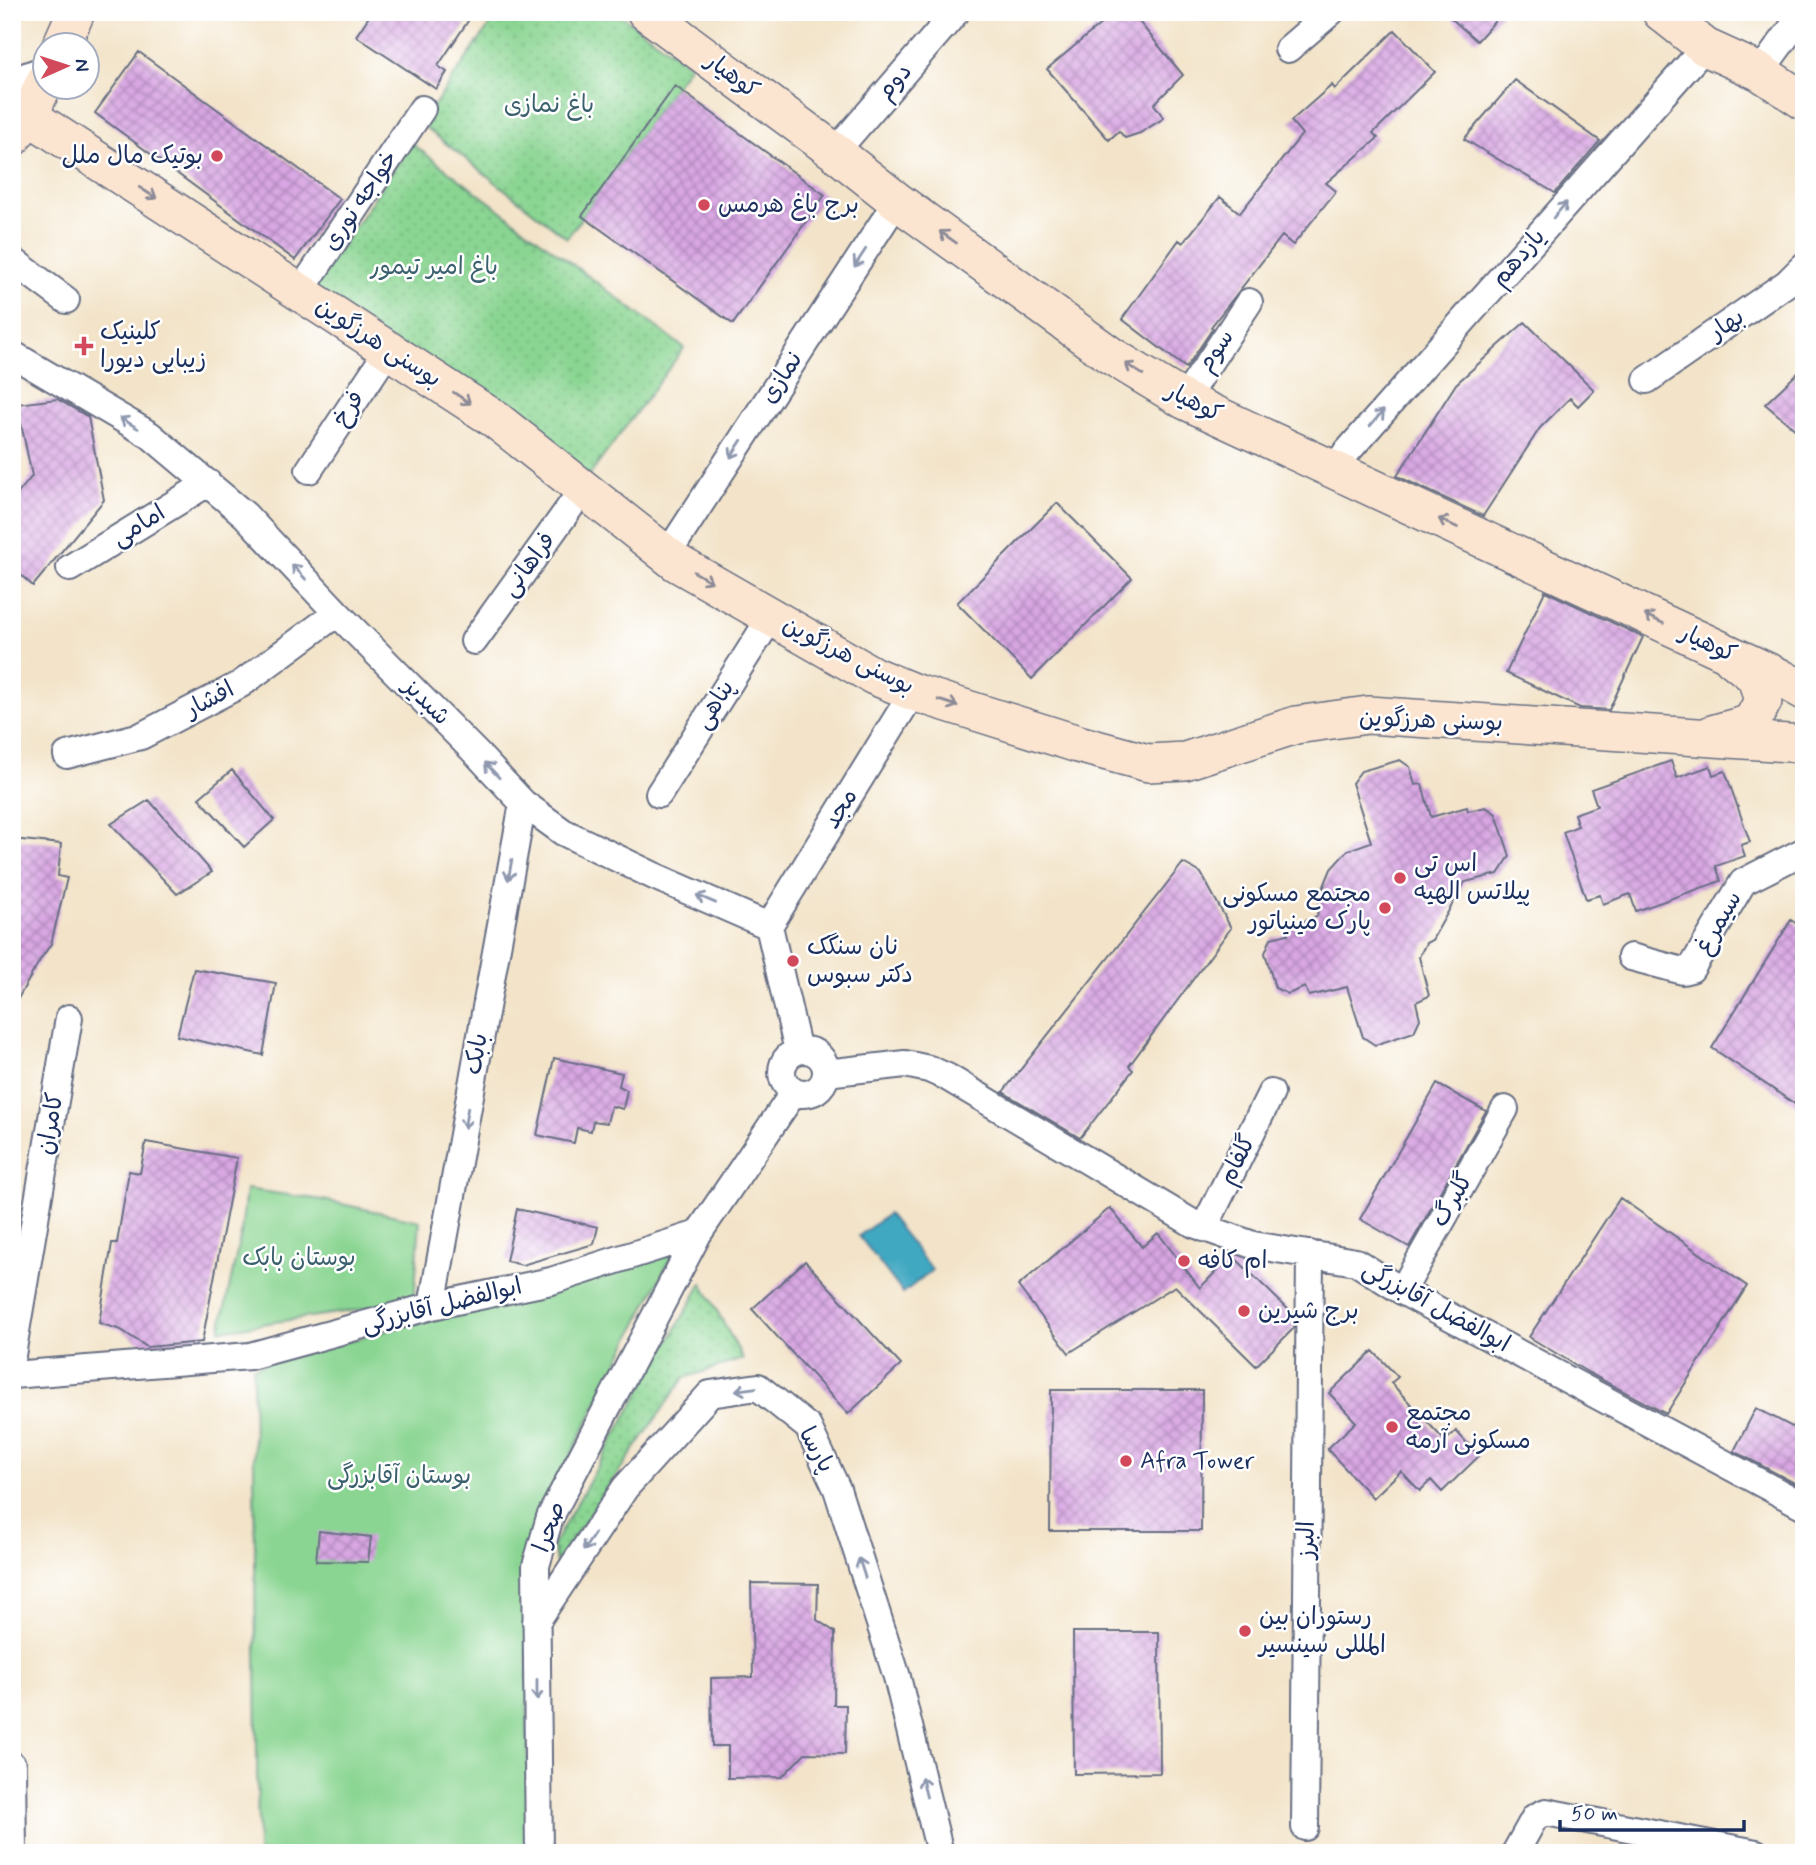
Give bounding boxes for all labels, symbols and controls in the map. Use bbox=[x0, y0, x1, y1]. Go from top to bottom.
north arrow bbox=[32, 32, 102, 102]
street label: کوهیار bbox=[697, 45, 765, 106]
street label: دوم bbox=[871, 57, 921, 108]
text: N bbox=[69, 58, 94, 72]
park label: باغ نمازی bbox=[504, 90, 594, 121]
place label: بوتیک مال ملل bbox=[62, 141, 203, 172]
street label: خواجه نوری bbox=[316, 145, 406, 257]
marker: بوتیک مال ملل bbox=[209, 148, 225, 164]
one-way arrow bbox=[138, 186, 157, 200]
place label: برج باغ هرمس bbox=[718, 190, 859, 221]
marker: برج باغ هرمس bbox=[696, 197, 712, 213]
one-way arrow bbox=[1552, 202, 1568, 220]
street label: یازدهم bbox=[1485, 222, 1554, 294]
one-way arrow bbox=[939, 230, 958, 245]
one-way arrow bbox=[852, 248, 866, 268]
park label: باغ امیر تیمور bbox=[369, 252, 498, 283]
street label: بوسنی هرزگوین bbox=[309, 291, 447, 395]
street label: بهار bbox=[1702, 302, 1751, 349]
place label: کلینیک زیبایی دیورا bbox=[100, 317, 206, 376]
street label: سوم bbox=[1190, 323, 1242, 379]
marker: کلینیک زیبایی دیورا bbox=[74, 336, 94, 356]
street label: نمازی bbox=[754, 346, 810, 410]
one-way arrow bbox=[1124, 362, 1144, 376]
street label: کوهیار bbox=[1159, 375, 1227, 430]
street label: فرخ bbox=[326, 385, 372, 433]
one-way arrow bbox=[451, 391, 471, 405]
one-way arrow bbox=[1369, 409, 1385, 427]
one-way arrow bbox=[119, 416, 139, 430]
one-way arrow bbox=[729, 439, 743, 458]
street label: امامی bbox=[106, 498, 172, 554]
one-way arrow bbox=[1438, 516, 1459, 529]
street label: فراهانی bbox=[495, 526, 563, 604]
one-way arrow bbox=[291, 564, 308, 581]
one-way arrow bbox=[692, 570, 712, 584]
street label: بوسنی هرزگوین bbox=[777, 610, 919, 702]
one-way arrow bbox=[1644, 612, 1665, 625]
street label: کوهیار bbox=[1673, 617, 1741, 671]
street label: شبدیز bbox=[394, 670, 456, 732]
street label: افشار bbox=[178, 674, 240, 727]
street label: پناهی bbox=[688, 674, 742, 736]
one-way arrow bbox=[937, 697, 959, 710]
street label: بوسنی هرزگوین bbox=[1359, 703, 1503, 739]
one-way arrow bbox=[484, 762, 501, 779]
street label: مجد bbox=[817, 783, 865, 835]
place label: اس تی پیلاتس الهیه bbox=[1414, 849, 1531, 908]
one-way arrow bbox=[503, 858, 517, 881]
marker: اس تی پیلاتس الهیه bbox=[1392, 870, 1408, 886]
place label: مجتمع مسکونی پارک مینیاتور bbox=[1222, 879, 1371, 938]
street label: سیمرغ bbox=[1688, 886, 1750, 960]
one-way arrow bbox=[696, 892, 717, 905]
marker: مجتمع مسکونی پارک مینیاتور bbox=[1377, 900, 1393, 916]
place label: نان سنگک دکتر سبوس bbox=[807, 932, 913, 991]
marker: نان سنگک دکتر سبوس bbox=[785, 953, 801, 969]
street label: بابک bbox=[458, 1031, 496, 1077]
street label: کامران bbox=[30, 1091, 72, 1157]
one-way arrow bbox=[458, 1106, 472, 1129]
street label: گلفام bbox=[1212, 1130, 1265, 1191]
street label: گلبرگ bbox=[1425, 1167, 1481, 1233]
park label: بوستان بابک bbox=[242, 1243, 356, 1274]
place label: ام کافه bbox=[1198, 1246, 1267, 1278]
marker: ام کافه bbox=[1176, 1253, 1192, 1269]
street label: ابوالفضل آقابزرگی bbox=[1357, 1254, 1515, 1360]
street label: ابوالفضل آقابزرگی bbox=[359, 1271, 525, 1341]
place label: برج شیرین bbox=[1258, 1296, 1359, 1327]
marker: برج شیرین bbox=[1236, 1303, 1252, 1319]
one-way arrow bbox=[735, 1383, 758, 1396]
place label: مجتمع مسکونی آرمه bbox=[1406, 1398, 1531, 1457]
marker: مجتمع مسکونی آرمه bbox=[1384, 1419, 1400, 1435]
street label: پارسا bbox=[791, 1422, 841, 1478]
place label: Afra Tower bbox=[1140, 1446, 1255, 1477]
marker: Afra Tower bbox=[1118, 1453, 1134, 1469]
park label: بوستان آقابزرگی bbox=[327, 1461, 471, 1492]
street label: صحرا bbox=[527, 1497, 573, 1557]
street label: البرز bbox=[1291, 1521, 1323, 1561]
one-way arrow bbox=[582, 1532, 597, 1551]
one-way arrow bbox=[854, 1557, 867, 1579]
place label: رستوران بین المللی سینسیر bbox=[1257, 1602, 1386, 1661]
marker: رستوران بین المللی سینسیر bbox=[1237, 1623, 1253, 1639]
one-way arrow bbox=[530, 1678, 544, 1701]
one-way arrow bbox=[917, 1776, 930, 1798]
scale bar bbox=[1560, 1788, 1744, 1832]
text: 50 m bbox=[1571, 1800, 1618, 1828]

